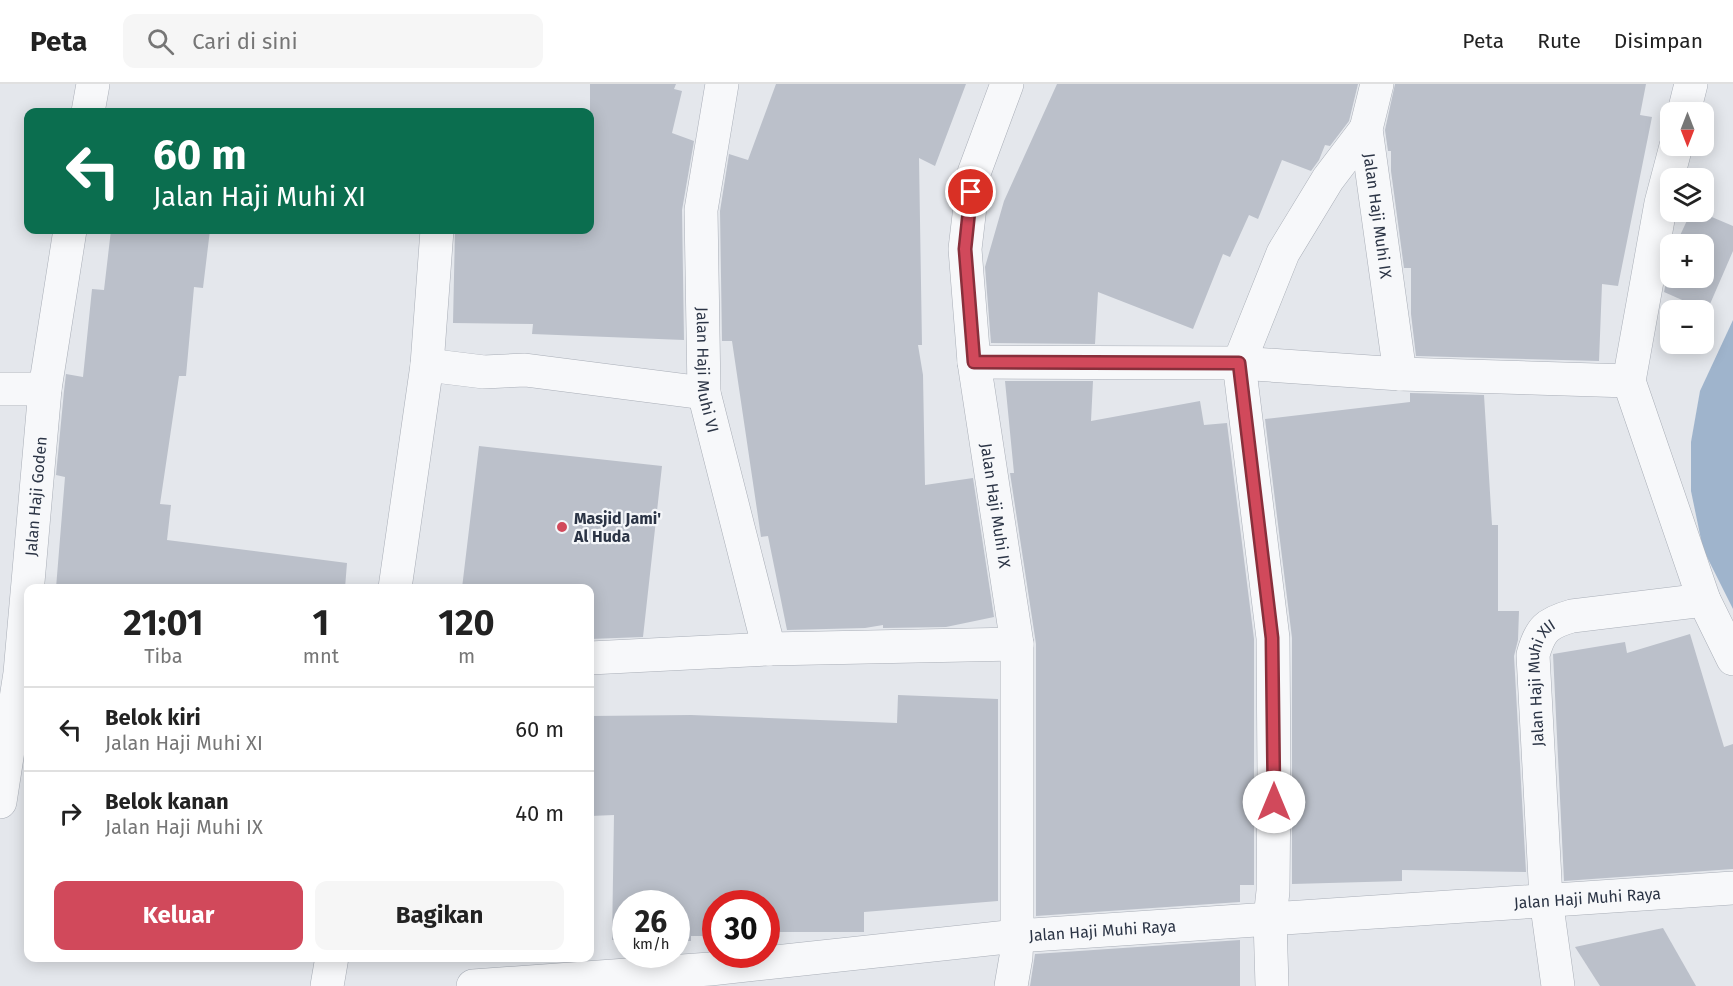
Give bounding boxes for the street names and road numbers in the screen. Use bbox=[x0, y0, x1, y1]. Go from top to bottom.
street label: Jalan Haji Muhi IX bbox=[1360, 152, 1396, 280]
street label: Jalan Haji Muhi VI bbox=[693, 307, 723, 435]
street label: Jalan Haji Goden bbox=[21, 435, 50, 557]
street label: Jalan Haji Muhi IX bbox=[977, 442, 1015, 570]
street label: Jalan Haji Muhi XII bbox=[1523, 615, 1558, 747]
street label: Jalan Haji Muhi Raya bbox=[1513, 883, 1661, 912]
street label: Jalan Haji Muhi Raya bbox=[1028, 916, 1177, 945]

